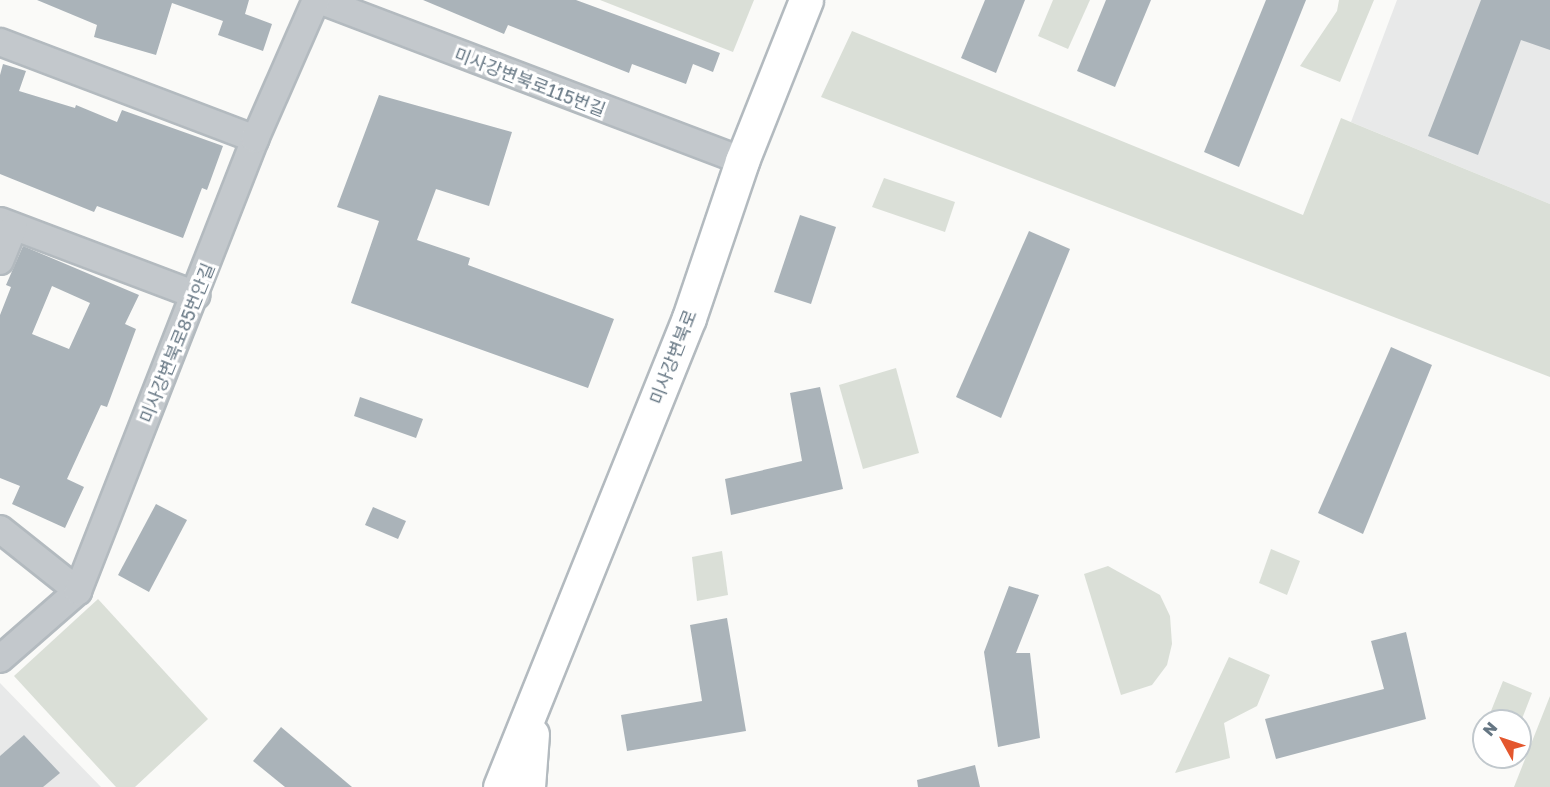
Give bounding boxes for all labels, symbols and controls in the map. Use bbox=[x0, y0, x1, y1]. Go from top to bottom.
street label: 미사강변북로115번길 bbox=[451, 43, 609, 121]
street label: 미사강변북로85번안길 bbox=[135, 260, 219, 426]
street label: 미사강변북로 bbox=[645, 307, 701, 407]
north arrow bbox=[1472, 709, 1532, 769]
text: N bbox=[1478, 718, 1501, 740]

